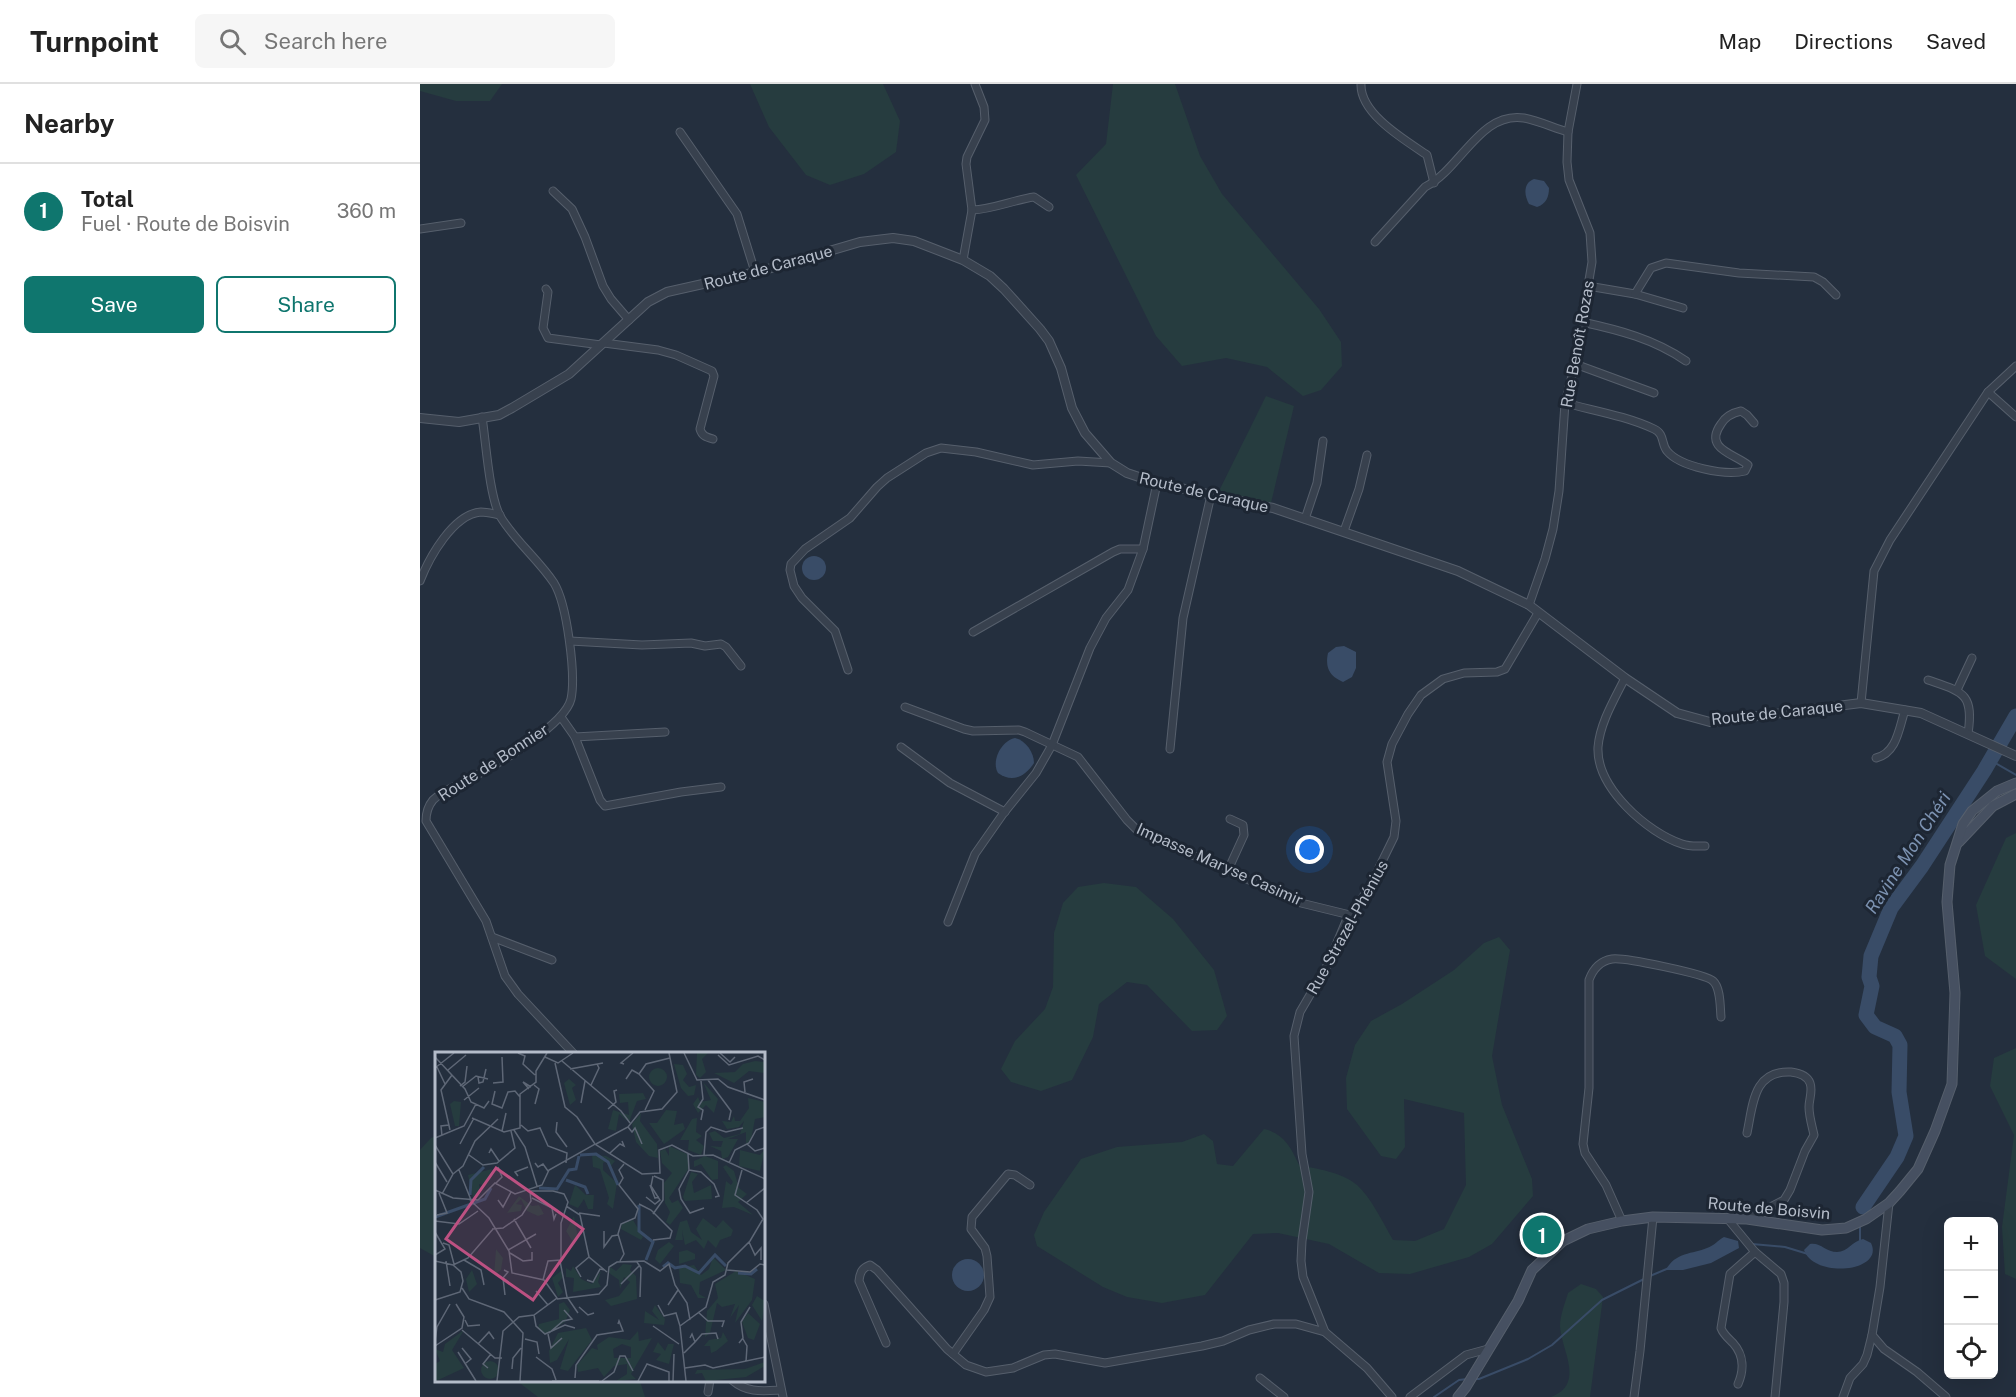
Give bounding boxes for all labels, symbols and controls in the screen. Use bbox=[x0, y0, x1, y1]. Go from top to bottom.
search box bbox=[195, 14, 615, 68]
text: Turnpoint bbox=[30, 25, 159, 58]
icon: search bbox=[216, 25, 249, 58]
text: Search here bbox=[264, 28, 387, 54]
text: Map bbox=[1719, 29, 1761, 54]
text: Directions bbox=[1794, 29, 1893, 54]
text: Saved bbox=[1926, 29, 1986, 54]
text: Nearby bbox=[24, 108, 114, 139]
text: Total bbox=[81, 186, 134, 212]
text: 1 bbox=[39, 199, 48, 223]
text: 360 m bbox=[337, 199, 396, 223]
text: Fuel · Route de Boisvin bbox=[81, 212, 290, 236]
street label: Route de Caraque bbox=[702, 241, 835, 294]
button: Save bbox=[24, 276, 204, 333]
button: Share bbox=[216, 276, 396, 333]
street label: Rue Benoît Rozas bbox=[1557, 279, 1598, 409]
street label: Route de Caraque bbox=[1137, 468, 1271, 517]
street label: Route de Caraque bbox=[1710, 696, 1844, 729]
street label: Route de Bonnier bbox=[435, 720, 552, 805]
water label: Ravine Mon Chéri bbox=[1860, 788, 1955, 917]
street label: Impasse Maryse Casimir bbox=[1134, 819, 1306, 910]
your location bbox=[1295, 835, 1324, 864]
street label: Rue Strazel-Phénius bbox=[1303, 857, 1392, 998]
inset map bbox=[435, 1052, 765, 1382]
street label: Route de Boisvin bbox=[1707, 1194, 1831, 1223]
pin: 1 bbox=[1522, 1212, 1562, 1258]
map controls bbox=[1944, 1217, 1998, 1379]
button: + bbox=[1944, 1217, 1998, 1271]
button: − bbox=[1944, 1271, 1998, 1325]
button: locate bbox=[1944, 1325, 1998, 1379]

